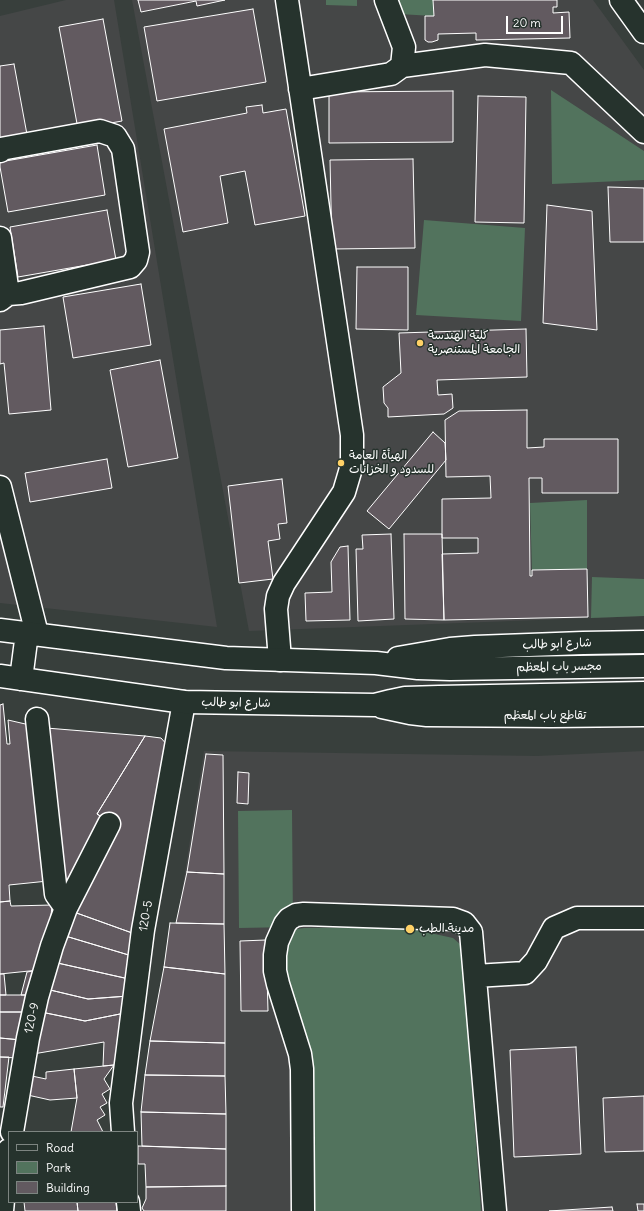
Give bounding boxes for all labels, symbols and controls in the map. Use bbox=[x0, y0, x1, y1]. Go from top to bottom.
scale bar bbox=[508, 8, 565, 34]
text: 20 m bbox=[513, 15, 541, 30]
place label: كلية الهندسة الجامعة المستنصرية bbox=[428, 329, 520, 357]
marker: كلية الهندسة الجامعة المستنصرية bbox=[415, 338, 425, 348]
place label: الهيأة العامة للسدود و الخزانات bbox=[349, 449, 434, 477]
marker: الهيأة العامة للسدود و الخزانات bbox=[336, 458, 346, 468]
street label: شارع ابو طالب bbox=[522, 636, 592, 652]
street label: مجسر باب المعظم bbox=[516, 659, 602, 675]
street label: شارع ابو طالب bbox=[201, 695, 271, 711]
street label: تقاطع باب المعظم bbox=[504, 709, 586, 723]
street label: 120-5 bbox=[136, 899, 156, 933]
place label: مدينة الطب bbox=[419, 922, 474, 936]
marker: مدينة الطب bbox=[404, 923, 416, 935]
street label: 120-9 bbox=[22, 1001, 42, 1035]
legend bbox=[8, 1131, 138, 1203]
text: Road bbox=[46, 1140, 74, 1155]
text: Park bbox=[46, 1160, 71, 1175]
text: Building bbox=[46, 1180, 90, 1195]

